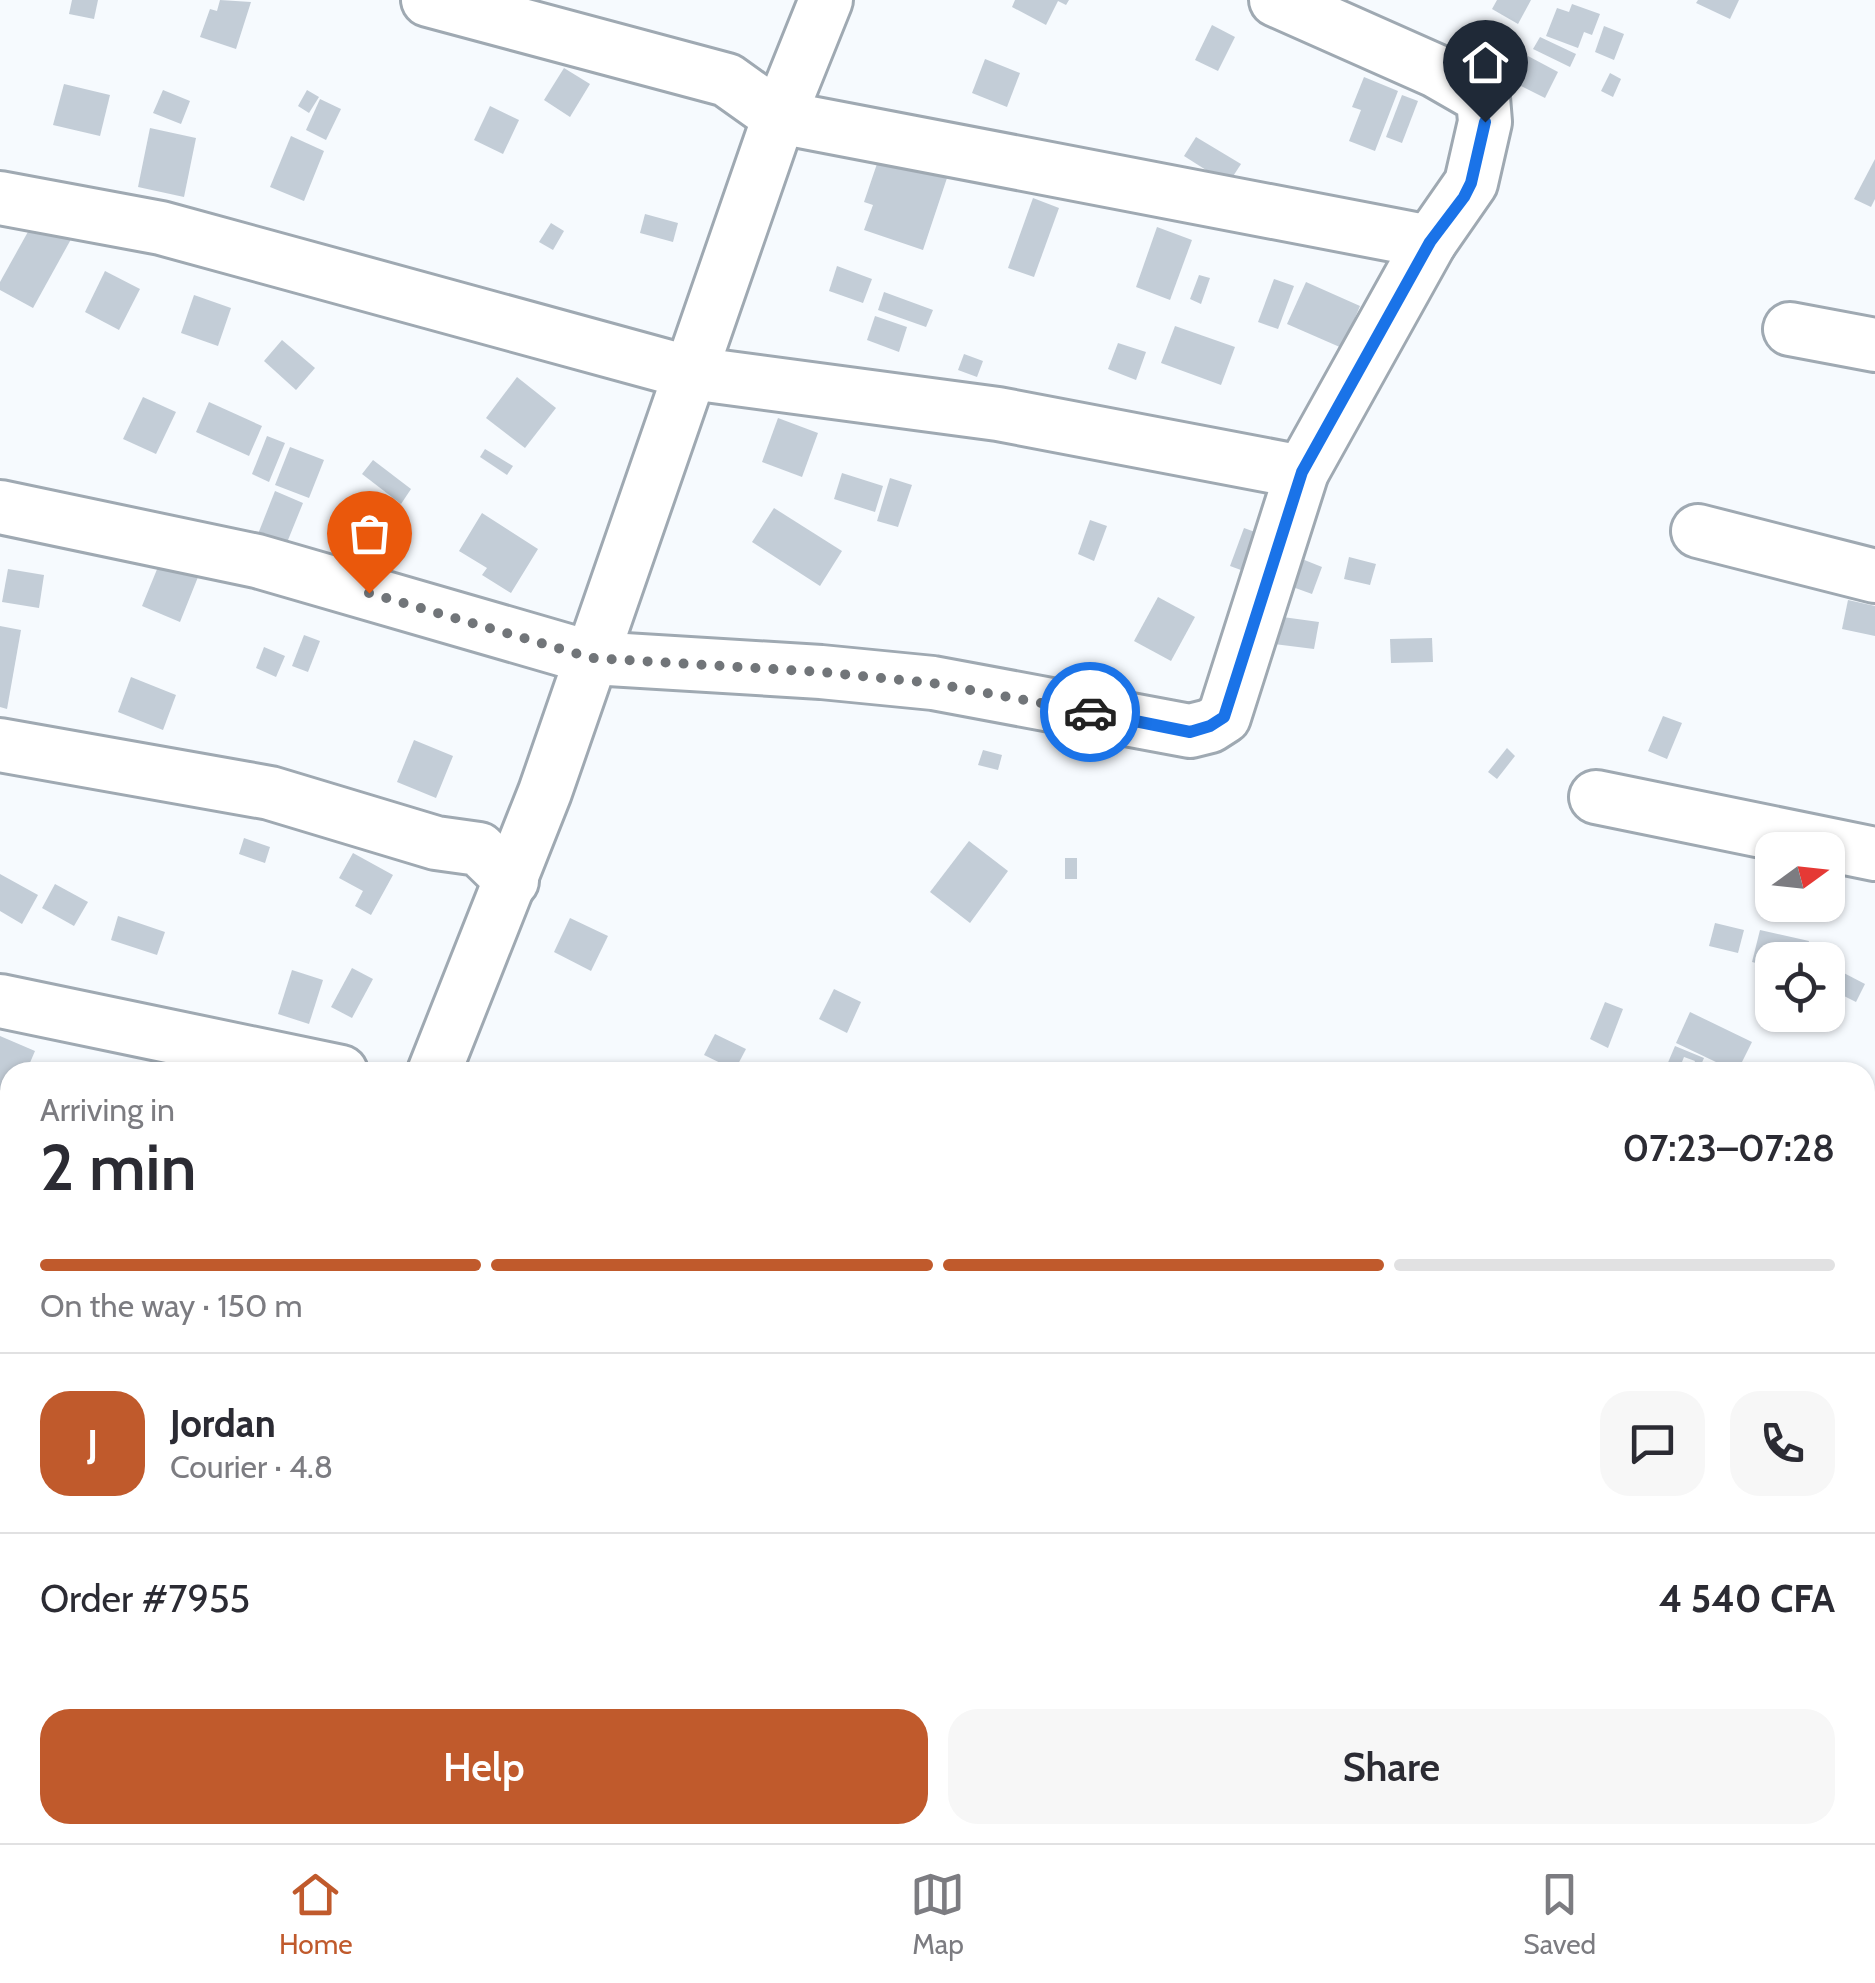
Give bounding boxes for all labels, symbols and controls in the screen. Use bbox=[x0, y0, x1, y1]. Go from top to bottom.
pin bbox=[1443, 20, 1528, 123]
icon: home bbox=[1458, 35, 1513, 90]
pin bbox=[327, 491, 412, 594]
icon: bag bbox=[342, 506, 397, 561]
courier bbox=[1040, 662, 1140, 762]
icon: car bbox=[1063, 685, 1118, 740]
north arrow bbox=[1755, 832, 1845, 922]
map controls bbox=[1755, 832, 1845, 1032]
button: locate bbox=[1755, 942, 1845, 1032]
text: Arriving in bbox=[40, 1090, 175, 1129]
text: 07:23–07:28 bbox=[1622, 1124, 1835, 1171]
text: 2 min bbox=[40, 1127, 197, 1206]
text: On the way · 150 m bbox=[40, 1286, 303, 1325]
button: chat bbox=[1600, 1391, 1705, 1496]
button: phone bbox=[1730, 1391, 1835, 1496]
text: Jordan bbox=[170, 1400, 276, 1447]
text: J bbox=[87, 1420, 98, 1467]
text: Courier · 4.8 bbox=[170, 1447, 333, 1486]
text: Order #7955 bbox=[40, 1575, 250, 1622]
text: 4 540 CFA bbox=[1659, 1575, 1835, 1622]
button: Help bbox=[40, 1709, 928, 1824]
button: Share bbox=[948, 1709, 1835, 1824]
tab: Home bbox=[279, 1867, 353, 1961]
tab: Map bbox=[910, 1867, 965, 1961]
tab: Saved bbox=[1523, 1867, 1596, 1961]

